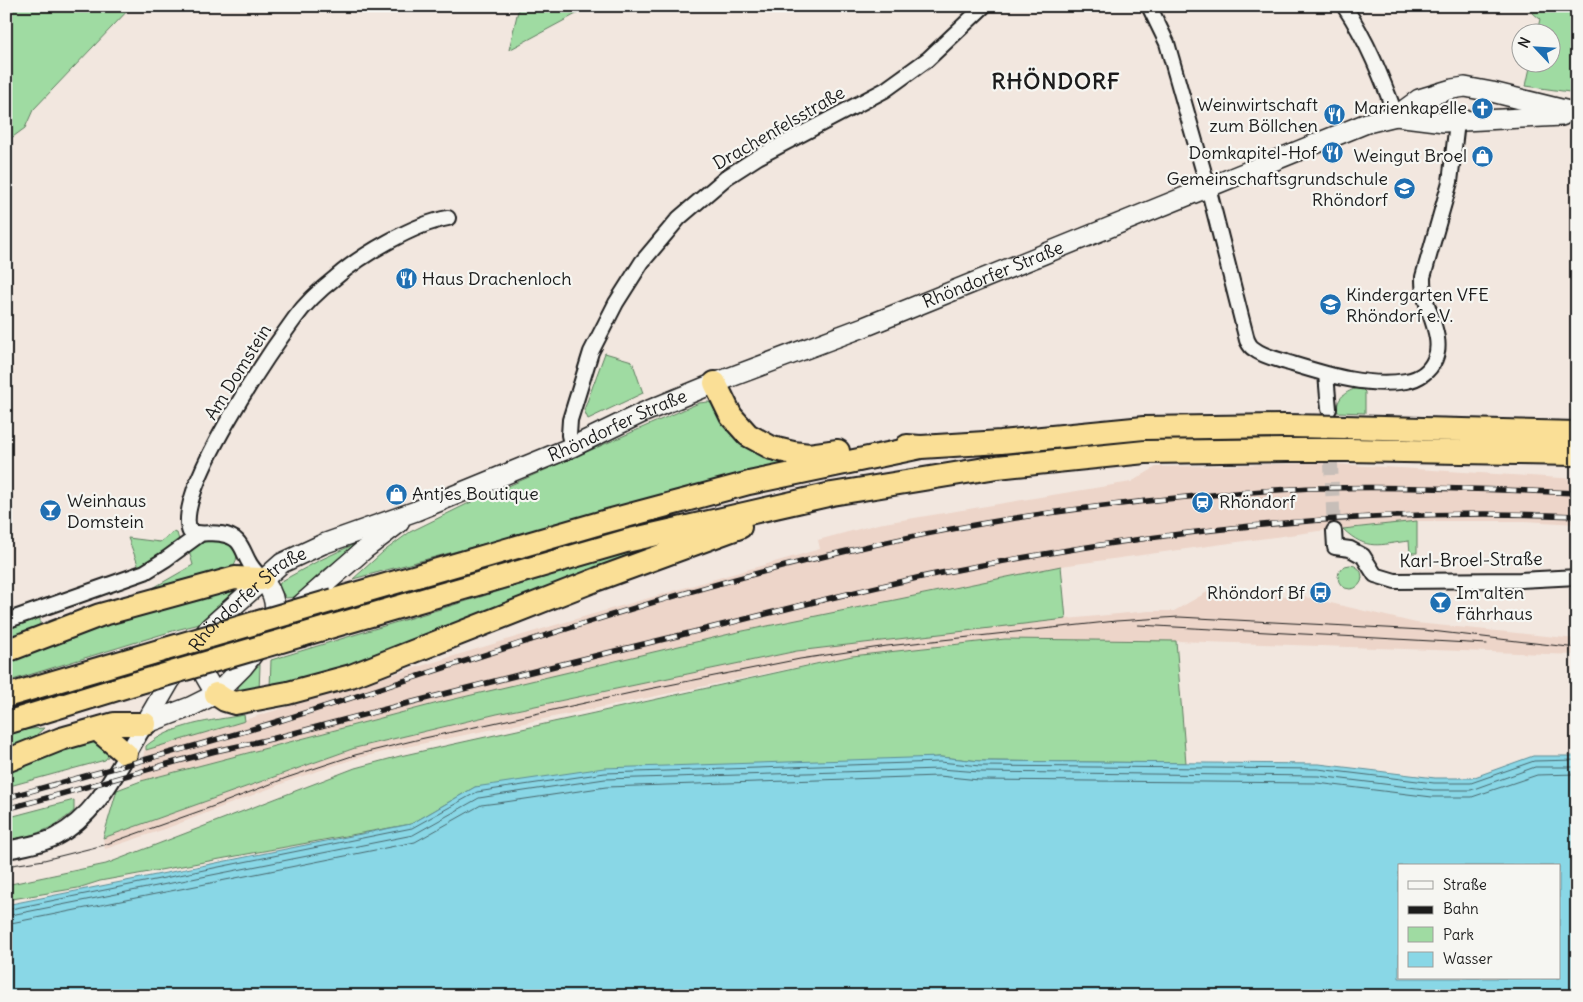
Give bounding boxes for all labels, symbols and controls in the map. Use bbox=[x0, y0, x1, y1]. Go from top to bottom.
north arrow bbox=[1510, 22, 1560, 72]
text: N bbox=[1514, 34, 1534, 51]
district label: RHÖNDORF bbox=[991, 67, 1121, 95]
street label: Drachenfelsstraße bbox=[709, 81, 849, 175]
place label: Weinwirtschaft zum Böllchen bbox=[1197, 93, 1318, 137]
place label: Marienkapelle bbox=[1354, 96, 1467, 119]
church icon: Marienkapelle bbox=[1471, 96, 1495, 120]
restaurant icon: Weinwirtschaft zum Böllchen bbox=[1322, 103, 1346, 127]
place label: Domkapitel-Hof bbox=[1189, 141, 1318, 164]
restaurant icon: Domkapitel-Hof bbox=[1321, 141, 1345, 165]
place label: Weingut Broel bbox=[1353, 144, 1467, 167]
shop icon: Weingut Broel bbox=[1471, 144, 1495, 168]
place label: Gemeinschaftsgrundschule Rhöndorf bbox=[1166, 167, 1389, 211]
school or university icon: Gemeinschaftsgrundschule Rhöndorf bbox=[1392, 177, 1416, 201]
street label: Rhöndorfer Straße bbox=[919, 235, 1067, 313]
restaurant icon: Haus Drachenloch bbox=[394, 267, 418, 291]
place label: Haus Drachenloch bbox=[422, 267, 572, 290]
place label: Kindergarten VFE Rhöndorf e.V. bbox=[1346, 283, 1489, 327]
school or university icon: Kindergarten VFE Rhöndorf e.V. bbox=[1318, 293, 1342, 317]
street label: Am Domstein bbox=[199, 320, 276, 424]
street label: Rhöndorfer Straße bbox=[545, 384, 690, 467]
shop icon: Antjes Boutique bbox=[384, 482, 408, 506]
place label: Antjes Boutique bbox=[412, 482, 539, 505]
place label: Weinhaus Domstein bbox=[67, 489, 146, 533]
station icon: Rhöndorf bbox=[1191, 490, 1215, 514]
place label: Rhöndorf bbox=[1219, 490, 1296, 513]
bar icon: Weinhaus Domstein bbox=[39, 499, 63, 523]
street label: Rhöndorfer Straße bbox=[184, 541, 310, 656]
street label: Karl-Broel-Straße bbox=[1399, 547, 1543, 572]
place label: Rhöndorf Bf bbox=[1207, 581, 1306, 604]
bus stop icon: Rhöndorf Bf bbox=[1309, 581, 1333, 605]
place label: Im alten Fährhaus bbox=[1456, 581, 1533, 625]
bar icon: Im alten Fährhaus bbox=[1428, 591, 1452, 615]
legend bbox=[1398, 864, 1560, 980]
text: Straße bbox=[1443, 875, 1487, 894]
text: Bahn bbox=[1443, 899, 1479, 918]
text: Park bbox=[1443, 925, 1474, 944]
text: Wasser bbox=[1443, 949, 1493, 968]

